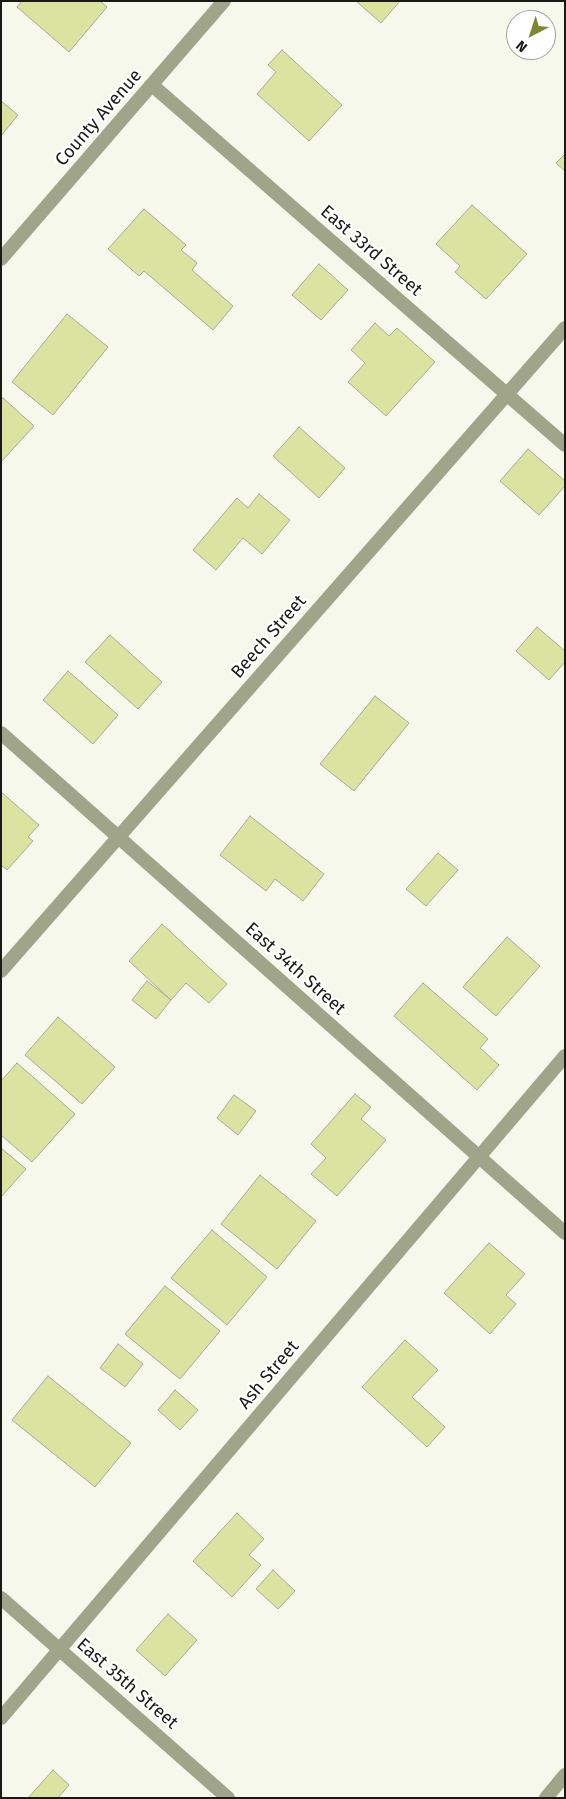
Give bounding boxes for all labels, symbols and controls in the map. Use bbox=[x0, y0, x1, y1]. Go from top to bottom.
north arrow bbox=[506, 10, 556, 60]
text: N bbox=[513, 37, 531, 56]
street label: County Avenue bbox=[51, 65, 147, 171]
street label: East 33rd Street bbox=[316, 201, 426, 301]
street label: Beech Street bbox=[227, 591, 311, 683]
street label: East 34th Street bbox=[240, 918, 350, 1020]
street label: Ash Street bbox=[234, 1336, 304, 1414]
street label: East 35th Street bbox=[72, 1634, 182, 1734]

